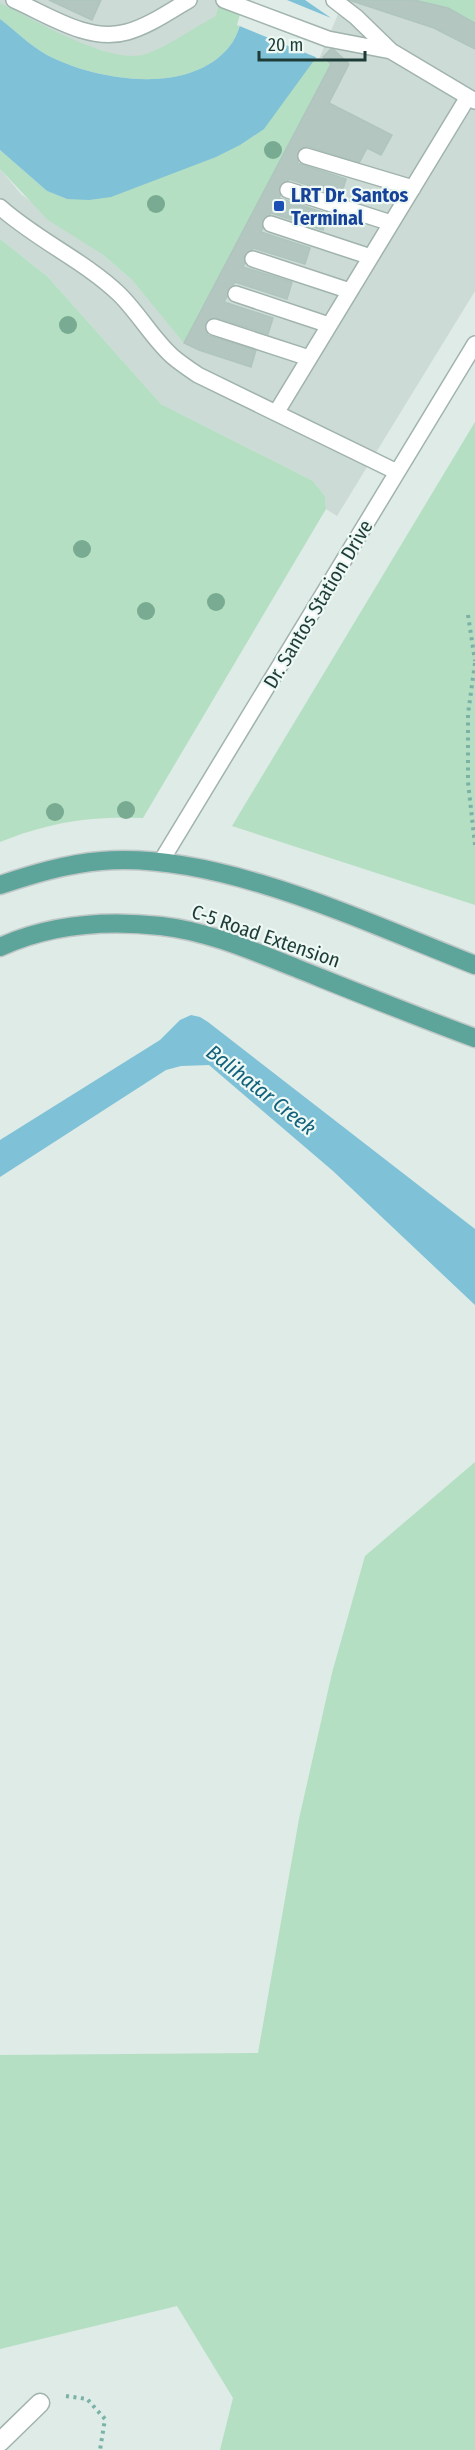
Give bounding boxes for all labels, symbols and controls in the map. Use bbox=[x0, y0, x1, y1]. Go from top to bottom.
scale bar bbox=[259, 24, 366, 62]
text: 20 m bbox=[268, 34, 303, 56]
place label: LRT Dr. Santos Terminal bbox=[291, 183, 409, 230]
marker: LRT Dr. Santos Terminal bbox=[272, 199, 286, 213]
street label: Dr. Santos Station Drive bbox=[258, 516, 378, 692]
street label: C-5 Road Extension bbox=[189, 899, 343, 973]
water label: Balihatar Creek bbox=[201, 1039, 321, 1141]

